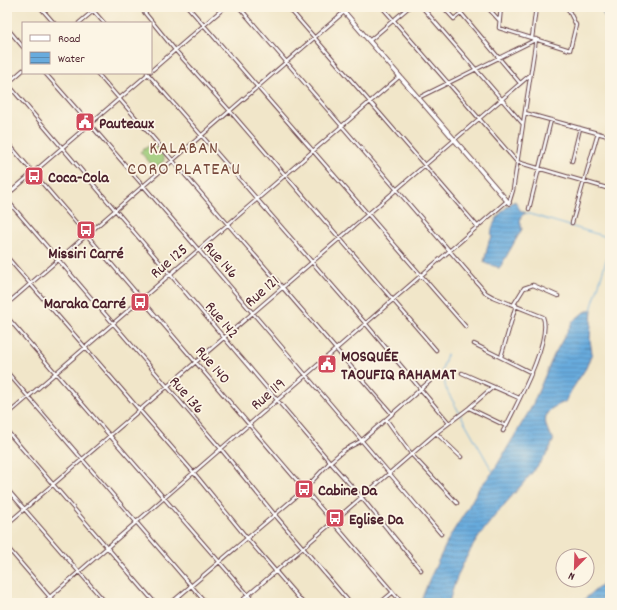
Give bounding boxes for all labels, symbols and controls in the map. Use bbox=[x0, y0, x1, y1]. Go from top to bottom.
legend bbox=[22, 22, 152, 74]
text: Road bbox=[58, 31, 80, 48]
text: Water bbox=[58, 51, 85, 68]
public building icon: Pauteaux bbox=[74, 111, 96, 133]
place label: Pauteaux bbox=[99, 113, 154, 136]
district label: KALABAN CORO PLATEAU bbox=[127, 137, 241, 183]
bus stop icon: Coca-Cola bbox=[23, 165, 45, 187]
place label: Coca-Cola bbox=[48, 167, 110, 190]
bus stop icon: Missiri Carré bbox=[75, 219, 97, 241]
street label: Rue 146 bbox=[197, 237, 243, 285]
street label: Rue 125 bbox=[146, 239, 194, 285]
place label: Missiri Carré bbox=[48, 243, 124, 266]
street label: Rue 121 bbox=[240, 270, 285, 313]
bus stop icon: Maraka Carré bbox=[129, 291, 151, 313]
place label: Maraka Carré bbox=[44, 293, 126, 316]
street label: Rue 142 bbox=[199, 297, 244, 344]
street label: Rue 140 bbox=[189, 341, 235, 390]
place label: MOSQUÉE TAOUFIQ RAHAMAT bbox=[341, 346, 457, 387]
public building icon: MOSQUÉE TAOUFIQ RAHAMAT bbox=[316, 353, 338, 375]
street label: Rue 136 bbox=[163, 372, 209, 420]
street label: Rue 119 bbox=[246, 373, 291, 417]
bus stop icon: Cabine Da bbox=[293, 478, 315, 500]
place label: Cabine Da bbox=[318, 480, 379, 503]
bus stop icon: Eglise Da bbox=[324, 507, 346, 529]
place label: Eglise Da bbox=[349, 509, 405, 532]
north arrow bbox=[555, 548, 595, 588]
text: N bbox=[566, 567, 578, 584]

